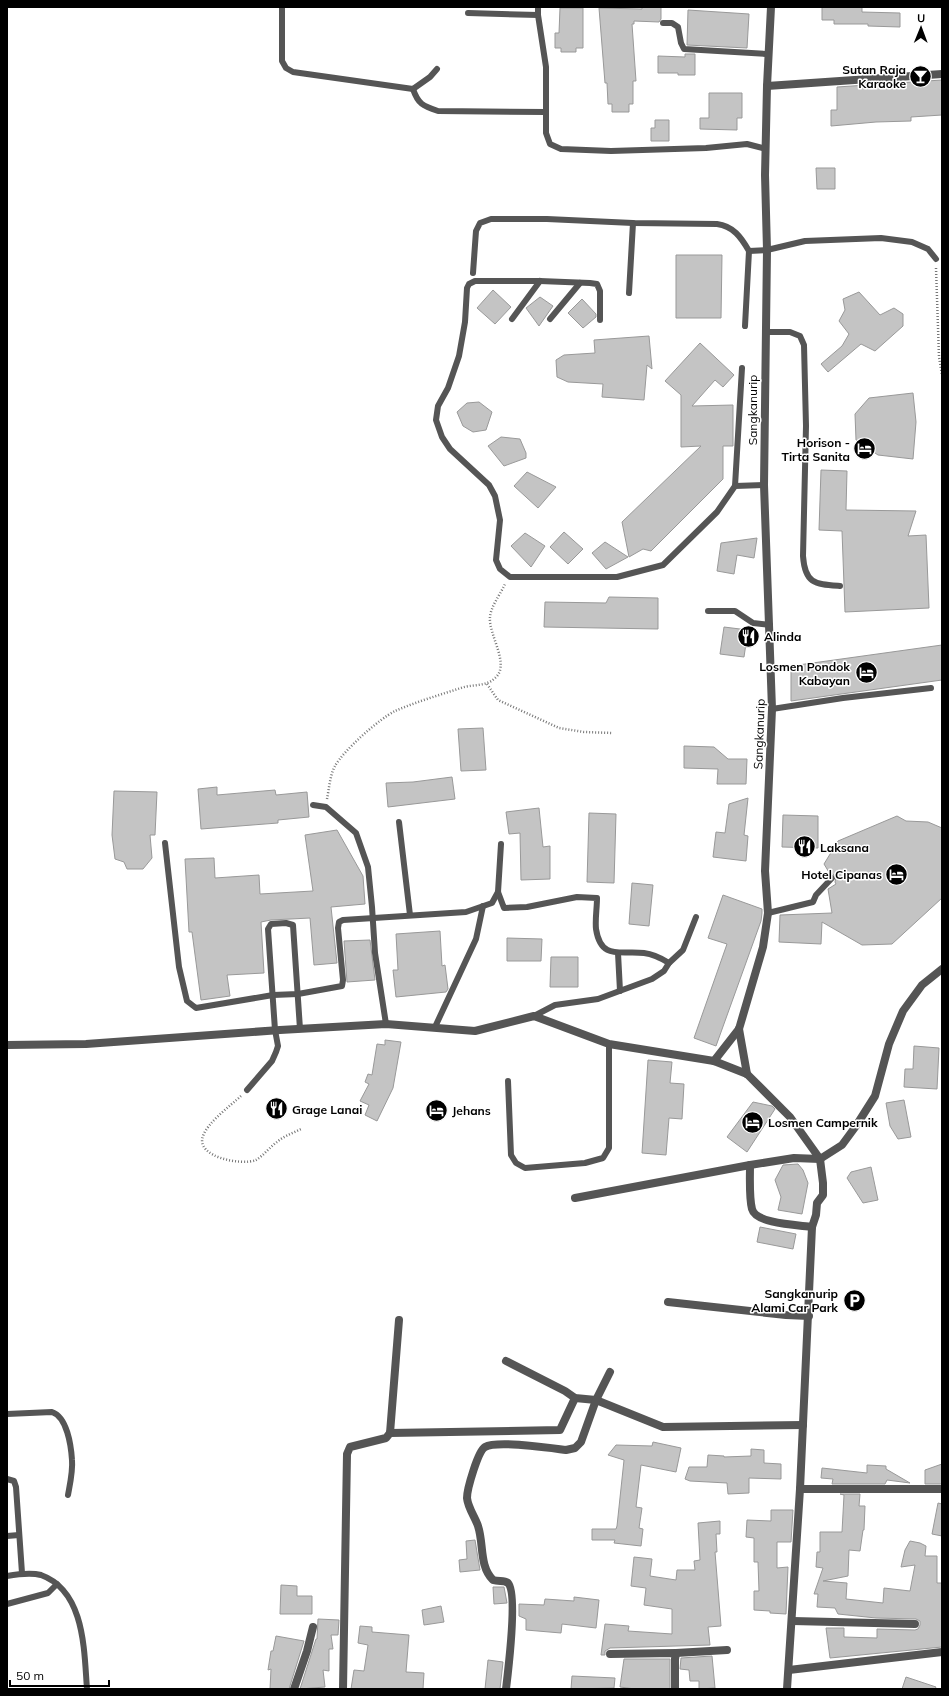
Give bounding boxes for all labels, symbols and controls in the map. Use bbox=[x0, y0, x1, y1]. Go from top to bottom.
north arrow bbox=[901, 8, 941, 48]
text: U bbox=[917, 11, 925, 25]
place label: Sutan Raja Karaoke bbox=[842, 62, 906, 91]
bar icon: Sutan Raja Karaoke bbox=[908, 63, 934, 89]
street label: Sangkanurip bbox=[745, 375, 760, 445]
place label: Horison - Tirta Sanita bbox=[782, 435, 850, 464]
hotel icon: Horison - Tirta Sanita bbox=[852, 436, 878, 462]
restaurant icon: Alinda bbox=[736, 623, 762, 649]
place label: Alinda bbox=[764, 629, 801, 644]
place label: Losmen Pondok Kabayan bbox=[759, 659, 850, 688]
hotel icon: Losmen Pondok Kabayan bbox=[853, 660, 879, 686]
street label: Sangkanurip bbox=[750, 698, 768, 770]
restaurant icon: Laksana bbox=[791, 834, 817, 860]
place label: Laksana bbox=[820, 840, 869, 855]
hotel icon: Hotel Cipanas bbox=[884, 861, 910, 887]
place label: Hotel Cipanas bbox=[801, 867, 882, 882]
restaurant icon: Grage Lanai bbox=[264, 1096, 290, 1122]
hotel icon: Jehans bbox=[423, 1097, 449, 1123]
place label: Grage Lanai bbox=[292, 1102, 362, 1117]
place label: Jehans bbox=[452, 1103, 491, 1118]
hotel icon: Losmen Campernik bbox=[739, 1109, 765, 1135]
place label: Losmen Campernik bbox=[768, 1115, 878, 1130]
place label: Sangkanurip Alami Car Park bbox=[751, 1286, 838, 1315]
parking icon: Sangkanurip Alami Car Park bbox=[841, 1287, 867, 1313]
scale bar bbox=[10, 1662, 109, 1688]
text: 50 m bbox=[16, 1668, 44, 1683]

